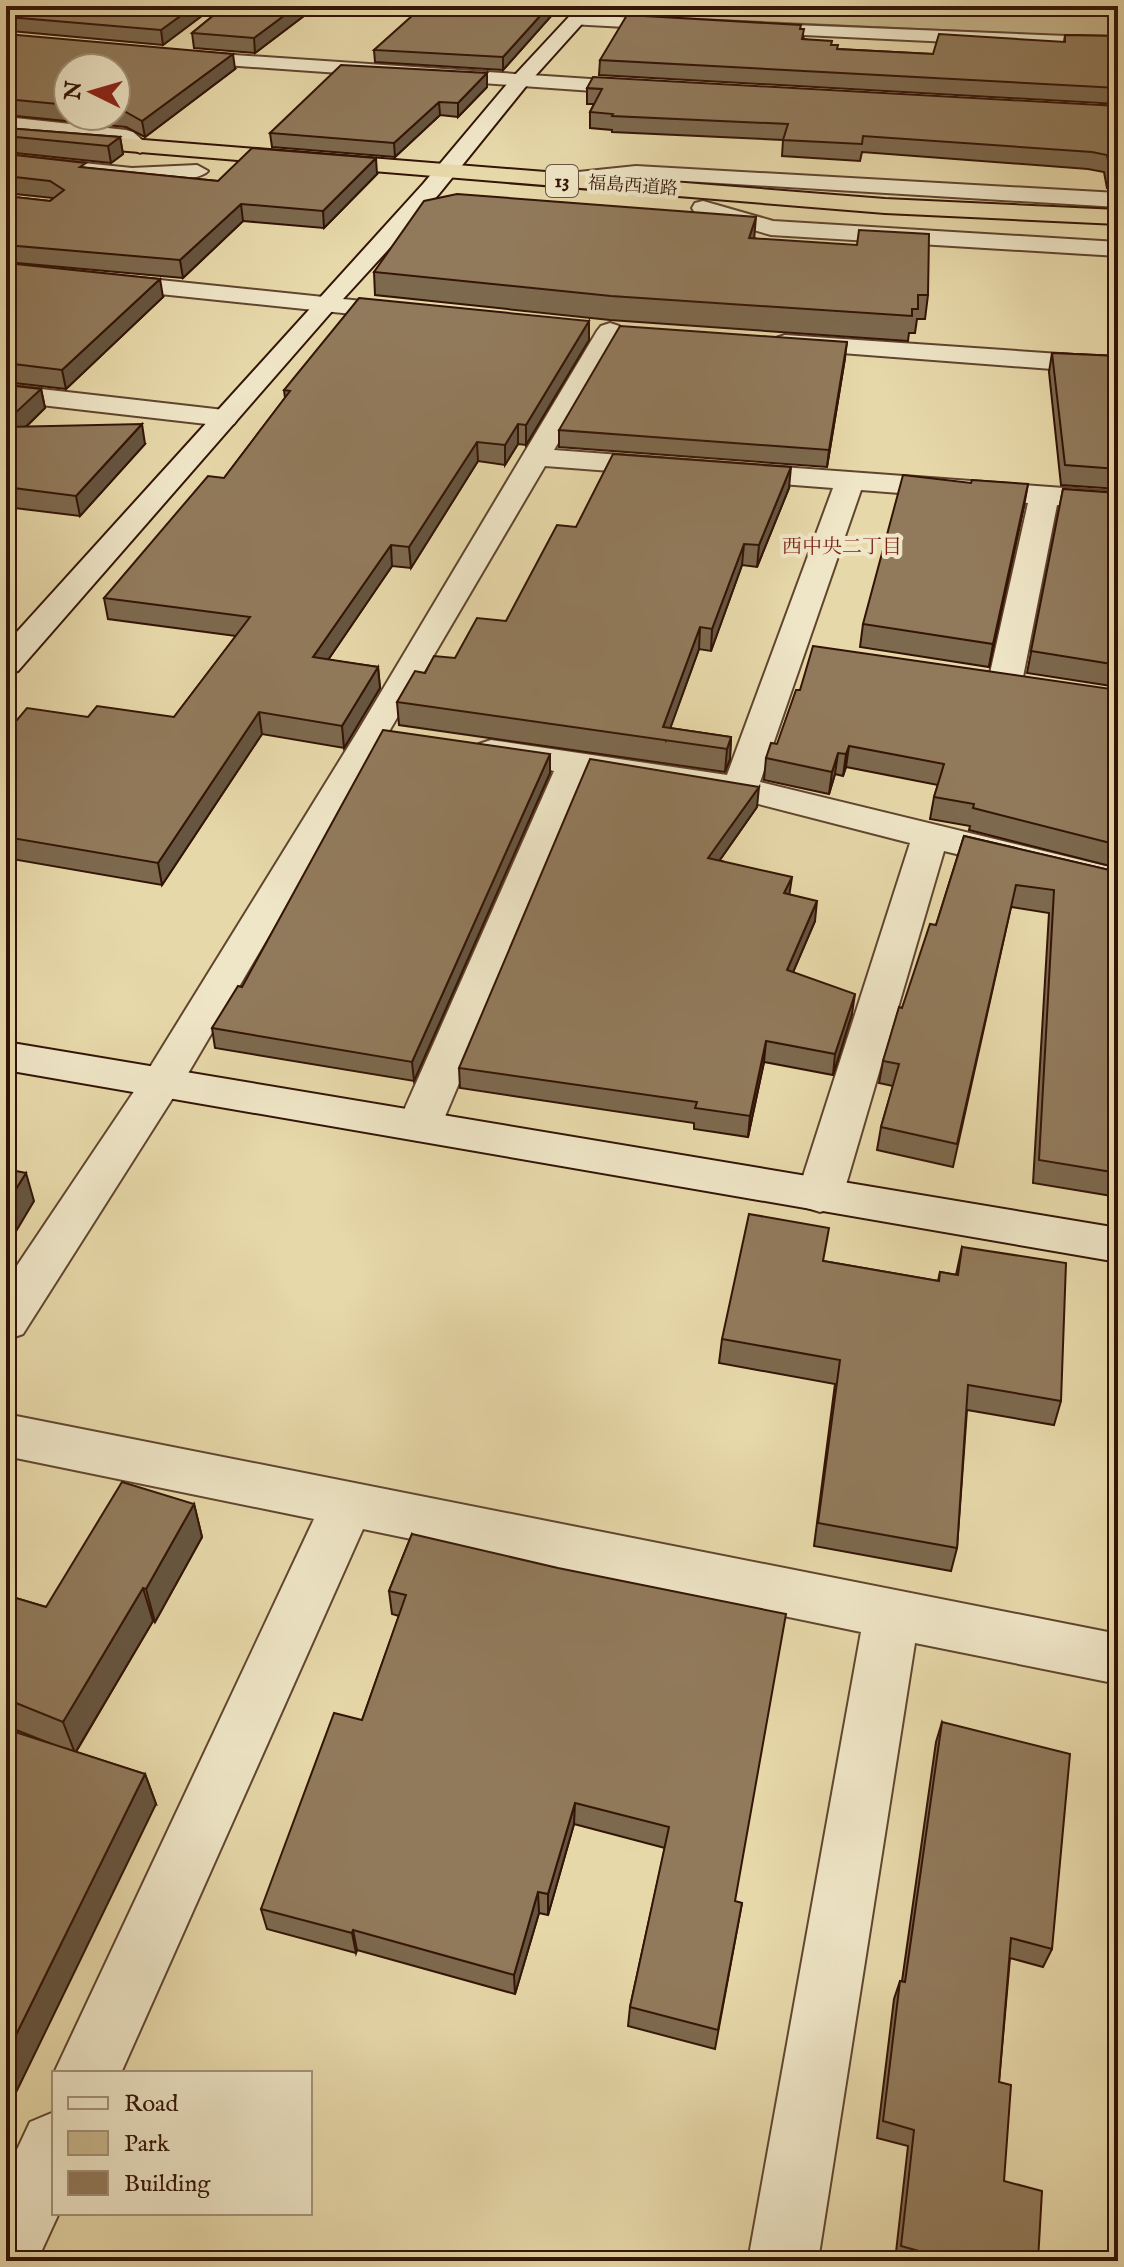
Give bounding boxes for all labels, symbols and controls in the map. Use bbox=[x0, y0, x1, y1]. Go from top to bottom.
north arrow bbox=[52, 52, 132, 132]
text: N bbox=[59, 80, 89, 102]
road number: 13 bbox=[546, 165, 578, 197]
street label: 福島西道路 bbox=[587, 172, 679, 202]
district label: 西中央二丁目 bbox=[782, 535, 902, 560]
legend bbox=[52, 2071, 312, 2215]
text: Road bbox=[124, 2089, 178, 2120]
text: Park bbox=[124, 2129, 170, 2160]
text: Building bbox=[124, 2169, 211, 2200]

